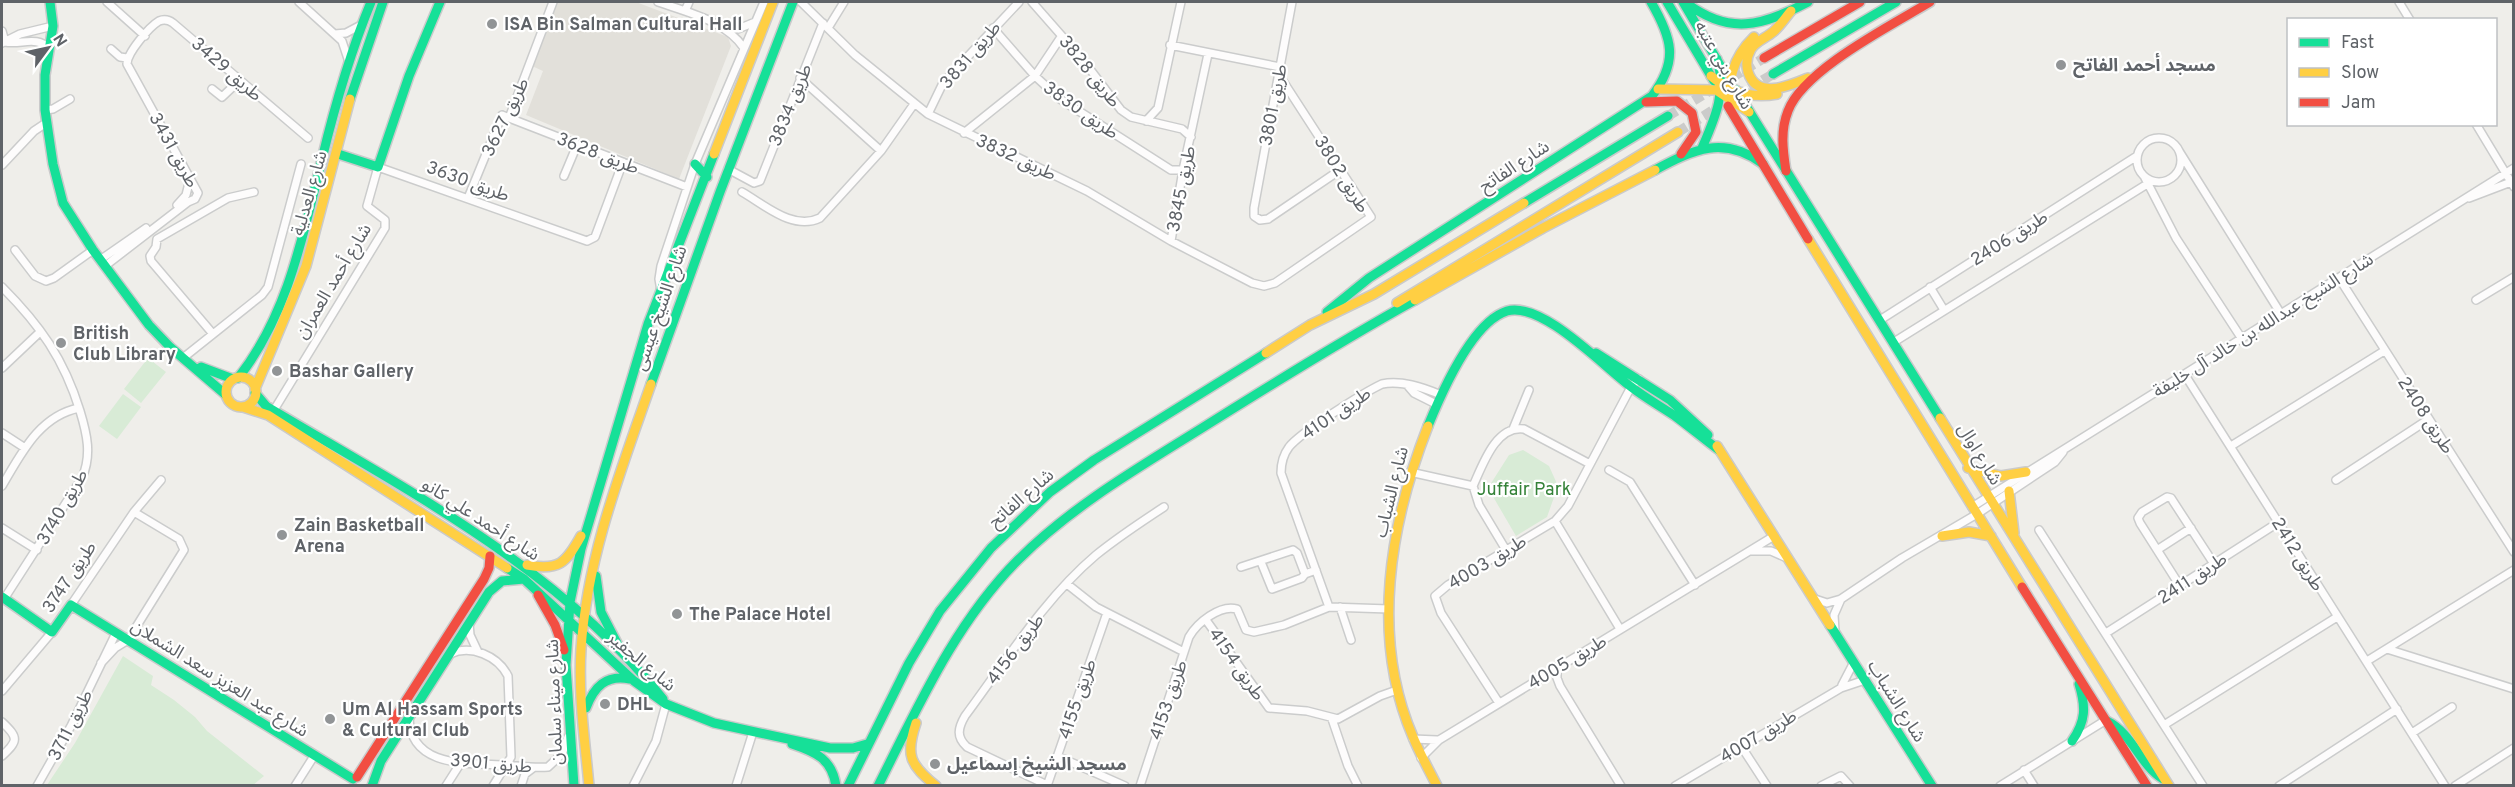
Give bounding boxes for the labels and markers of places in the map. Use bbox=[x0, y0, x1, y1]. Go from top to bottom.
place label: ISA Bin Salman Cultural Hall bbox=[504, 14, 743, 37]
marker: ISA Bin Salman Cultural Hall bbox=[485, 17, 499, 31]
place label: مسجد أحمد الفاتح bbox=[2073, 52, 2216, 78]
marker: مسجد أحمد الفاتح bbox=[2054, 58, 2068, 72]
place label: British Club Library bbox=[73, 323, 176, 367]
marker: British Club Library bbox=[54, 336, 68, 350]
place label: Bashar Gallery bbox=[289, 361, 414, 384]
marker: Bashar Gallery bbox=[270, 364, 284, 378]
place label: Zain Basketball Arena bbox=[294, 515, 424, 559]
marker: Zain Basketball Arena bbox=[275, 528, 289, 542]
place label: The Palace Hotel bbox=[689, 604, 831, 627]
marker: The Palace Hotel bbox=[670, 607, 684, 621]
place label: DHL bbox=[617, 694, 653, 717]
marker: DHL bbox=[598, 697, 612, 711]
place label: Um Al Hassam Sports & Cultural Club bbox=[342, 699, 523, 743]
marker: Um Al Hassam Sports & Cultural Club bbox=[323, 712, 337, 726]
place label: مسجد الشيخ إسماعيل bbox=[947, 754, 1127, 777]
marker: مسجد الشيخ إسماعيل bbox=[928, 757, 942, 771]

